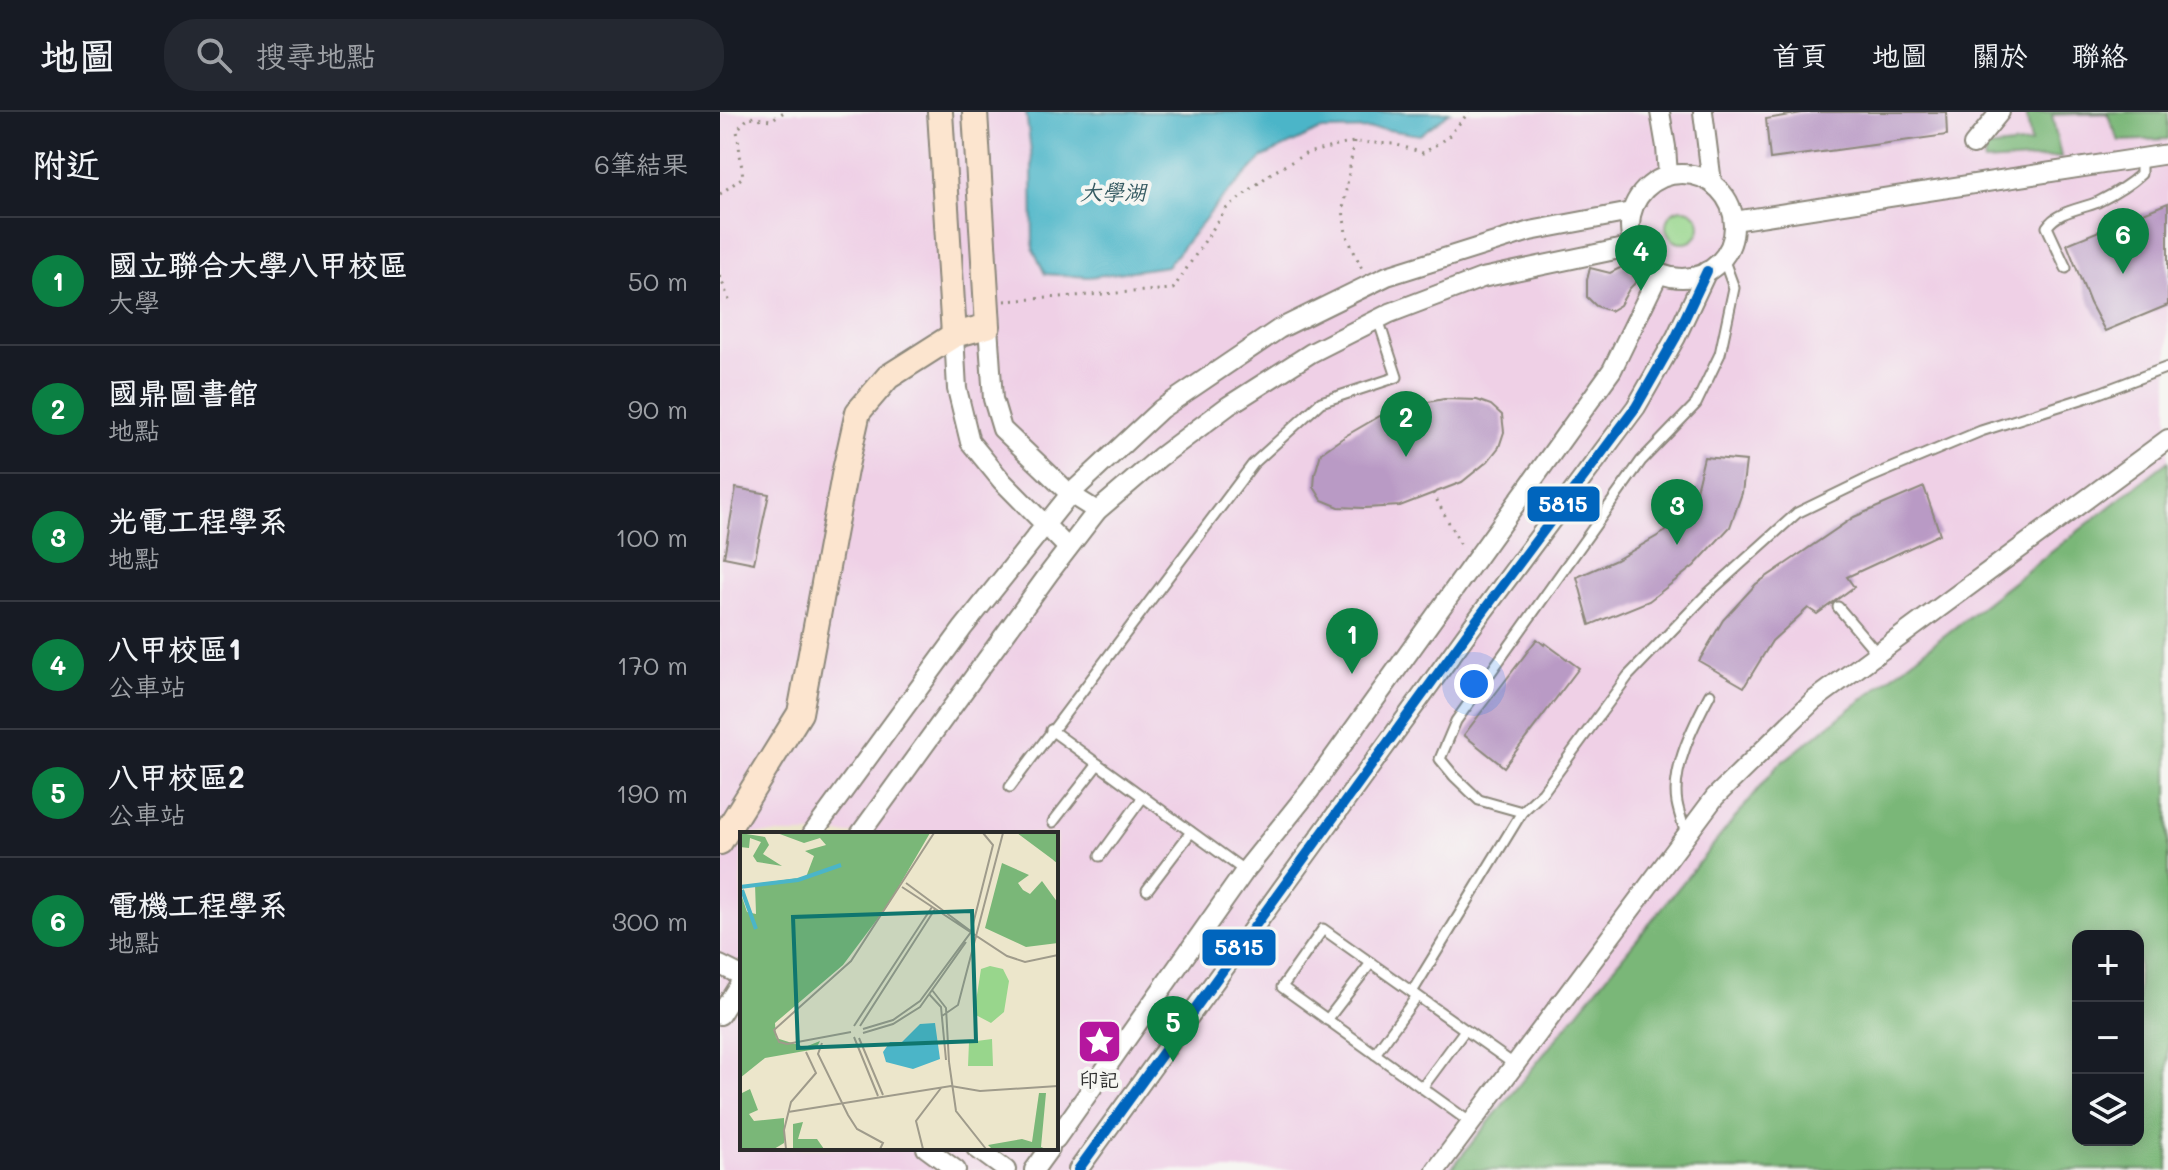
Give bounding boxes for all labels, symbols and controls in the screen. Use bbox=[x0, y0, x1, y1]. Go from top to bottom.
search box bbox=[164, 19, 724, 91]
text: 地圖 bbox=[40, 30, 116, 80]
icon: search bbox=[192, 33, 236, 77]
text: 搜尋地點 bbox=[256, 35, 376, 75]
text: 首頁 bbox=[1772, 37, 1828, 73]
text: 地圖 bbox=[1872, 37, 1928, 73]
text: 關於 bbox=[1972, 37, 2028, 73]
text: 聯絡 bbox=[2072, 37, 2128, 73]
text: 附近 bbox=[32, 141, 100, 186]
text: 6筆結果 bbox=[594, 147, 688, 181]
water label: 大學湖 bbox=[1080, 177, 1148, 206]
pin: 6 bbox=[2097, 208, 2149, 274]
pin: 4 bbox=[1615, 225, 1667, 291]
text: 國立聯合大學八甲校區 bbox=[108, 244, 408, 284]
text: 1 bbox=[52, 264, 64, 298]
text: 50 m bbox=[628, 264, 688, 298]
text: 大學 bbox=[108, 285, 160, 319]
text: 國鼎圖書館 bbox=[108, 372, 258, 412]
pin: 2 bbox=[1380, 391, 1432, 457]
text: 2 bbox=[51, 392, 65, 426]
text: 90 m bbox=[628, 392, 688, 426]
text: 地點 bbox=[108, 413, 160, 447]
pin: 3 bbox=[1651, 479, 1703, 545]
line badge: 5815 bbox=[1526, 485, 1601, 523]
text: 5815 bbox=[1538, 489, 1588, 518]
text: 光電工程學系 bbox=[108, 500, 288, 540]
text: 3 bbox=[50, 520, 66, 554]
text: 100 m bbox=[615, 520, 688, 554]
text: 地點 bbox=[108, 541, 160, 575]
pin: 1 bbox=[1326, 608, 1378, 674]
text: 八甲校區1 bbox=[108, 628, 241, 668]
text: 4 bbox=[50, 648, 66, 682]
text: 170 m bbox=[617, 648, 688, 682]
your location bbox=[1454, 664, 1494, 704]
text: 公車站 bbox=[108, 669, 186, 703]
text: 八甲校區2 bbox=[108, 756, 245, 796]
text: 5 bbox=[50, 776, 66, 810]
text: 190 m bbox=[616, 776, 688, 810]
text: 公車站 bbox=[108, 797, 186, 831]
inset map bbox=[740, 832, 1058, 1150]
text: 電機工程學系 bbox=[108, 884, 288, 924]
text: 6 bbox=[50, 904, 66, 938]
text: 300 m bbox=[612, 904, 688, 938]
text: 地點 bbox=[108, 925, 160, 959]
line badge: 5815 bbox=[1201, 928, 1277, 967]
map controls bbox=[2072, 930, 2144, 1146]
button: + bbox=[2072, 930, 2144, 1002]
text: 5815 bbox=[1214, 932, 1264, 961]
pin: 5 bbox=[1147, 996, 1199, 1062]
button: − bbox=[2072, 1002, 2144, 1074]
place icon: 印記 bbox=[1075, 1017, 1123, 1065]
place label: 印記 bbox=[1079, 1066, 1119, 1092]
button: layers bbox=[2072, 1074, 2144, 1146]

